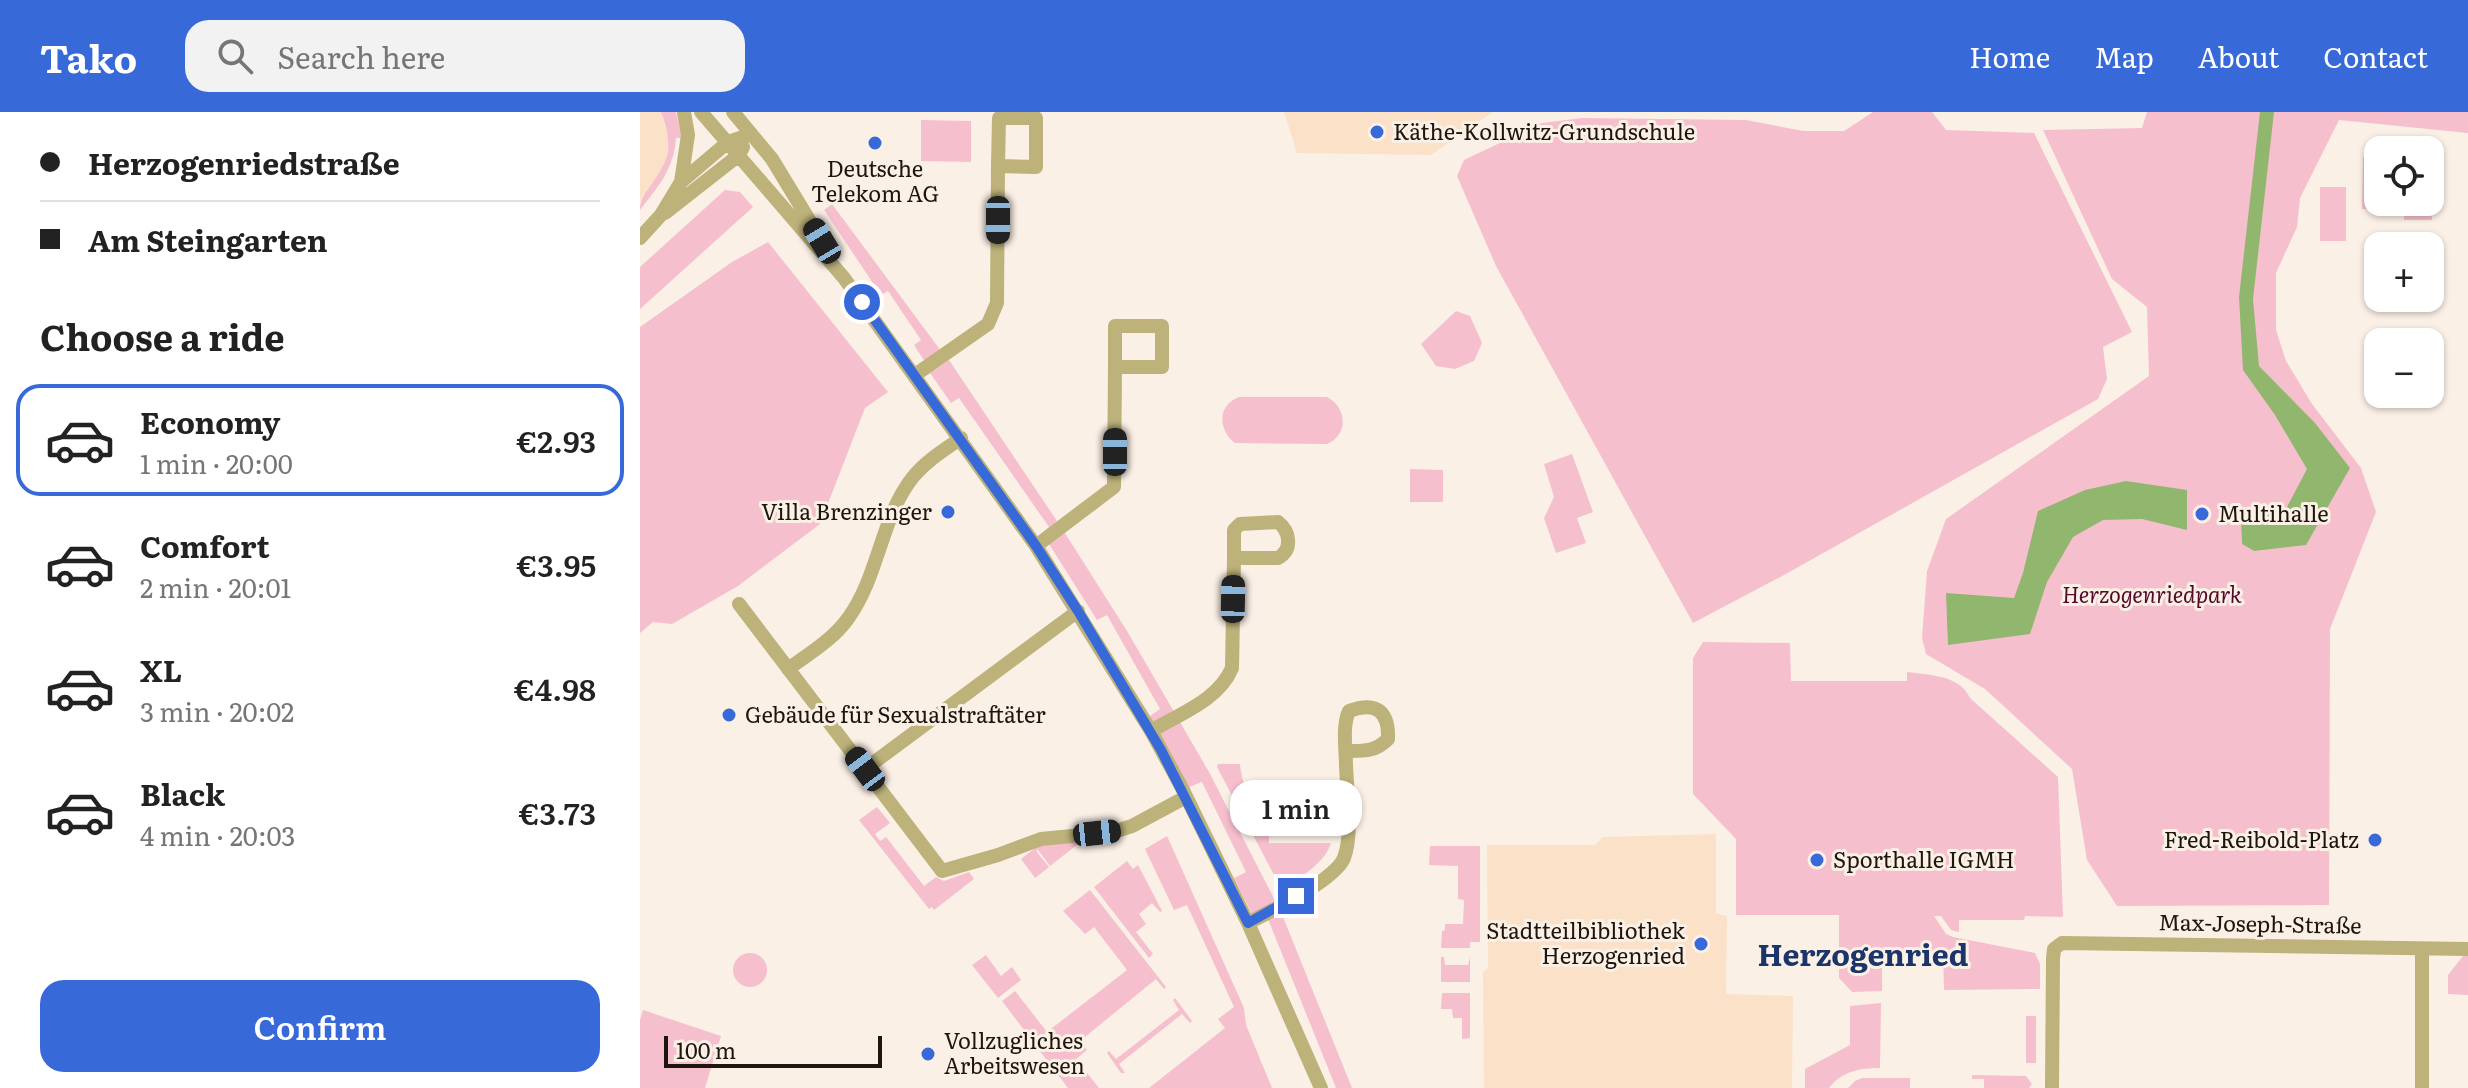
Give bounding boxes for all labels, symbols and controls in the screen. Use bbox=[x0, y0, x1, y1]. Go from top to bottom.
search box bbox=[185, 20, 745, 92]
text: Tako bbox=[40, 28, 137, 85]
icon: search bbox=[213, 34, 257, 78]
text: Search here bbox=[277, 34, 445, 78]
text: Home bbox=[1969, 35, 2050, 77]
text: Map bbox=[2094, 35, 2154, 77]
text: About bbox=[2198, 35, 2279, 77]
text: Contact bbox=[2323, 35, 2428, 77]
place label: Käthe-Kollwitz-Grundschule bbox=[1393, 114, 1695, 147]
marker: Käthe-Kollwitz-Grundschule bbox=[1368, 123, 1386, 141]
marker: Deutsche Telekom AG bbox=[866, 134, 884, 152]
map controls bbox=[2364, 136, 2444, 408]
button: locate bbox=[2364, 136, 2444, 216]
text: Herzogenriedstraße bbox=[88, 140, 400, 184]
place label: Deutsche Telekom AG bbox=[811, 151, 939, 209]
car bbox=[986, 196, 1010, 244]
car bbox=[799, 214, 845, 268]
text: Am Steingarten bbox=[88, 217, 328, 261]
button: + bbox=[2364, 232, 2444, 312]
route start bbox=[844, 284, 880, 320]
text: Choose a ride bbox=[40, 309, 285, 362]
button: − bbox=[2364, 328, 2444, 408]
text: Economy bbox=[140, 399, 280, 443]
icon: car bbox=[44, 404, 116, 476]
text: €2.93 bbox=[517, 418, 596, 462]
car bbox=[1103, 428, 1127, 476]
text: 1 min · 20:00 bbox=[140, 443, 293, 482]
place label: Villa Brenzinger bbox=[761, 494, 933, 527]
place label: Multihalle bbox=[2218, 496, 2329, 529]
marker: Villa Brenzinger bbox=[939, 503, 957, 521]
marker: Multihalle bbox=[2193, 505, 2211, 523]
text: Comfort bbox=[140, 523, 270, 567]
icon: car bbox=[44, 528, 116, 600]
text: €3.95 bbox=[516, 542, 596, 586]
text: 2 min · 20:01 bbox=[140, 567, 291, 606]
car bbox=[1221, 575, 1245, 623]
park label: Herzogenriedpark bbox=[2062, 577, 2242, 610]
text: XL bbox=[140, 647, 182, 691]
icon: car bbox=[44, 652, 116, 724]
text: €4.98 bbox=[514, 666, 596, 710]
text: 3 min · 20:02 bbox=[140, 691, 294, 730]
place label: Gebäude für Sexualstraftäter bbox=[745, 697, 1046, 730]
marker: Gebäude für Sexualstraftäter bbox=[720, 706, 738, 724]
car bbox=[841, 743, 889, 795]
text: Black bbox=[140, 771, 225, 815]
icon: car bbox=[44, 776, 116, 848]
callout: 1 min bbox=[1230, 780, 1362, 836]
text: 1 min bbox=[1262, 788, 1330, 827]
text: €3.73 bbox=[519, 790, 596, 834]
text: 4 min · 20:03 bbox=[140, 815, 295, 854]
car bbox=[1072, 819, 1122, 847]
place label: Fred-Reibold-Platz bbox=[2164, 822, 2359, 855]
marker: Fred-Reibold-Platz bbox=[2366, 831, 2384, 849]
place label: Sporthalle IGMH bbox=[1833, 842, 2015, 875]
marker: Sporthalle IGMH bbox=[1808, 851, 1826, 869]
route end bbox=[1278, 878, 1314, 914]
street label: Max-Joseph-Straße bbox=[2158, 904, 2362, 941]
place label: Stadtteilbibliothek Herzogenried bbox=[1486, 913, 1686, 971]
district label: Herzogenried bbox=[1758, 931, 1969, 975]
marker: Stadtteilbibliothek Herzogenried bbox=[1692, 935, 1710, 953]
button: Confirm bbox=[40, 980, 600, 1072]
place label: Vollzugliches Arbeitswesen bbox=[944, 1023, 1085, 1081]
scale bar bbox=[664, 1032, 882, 1068]
text: 100 m bbox=[676, 1033, 736, 1066]
marker: Vollzugliches Arbeitswesen bbox=[919, 1045, 937, 1063]

